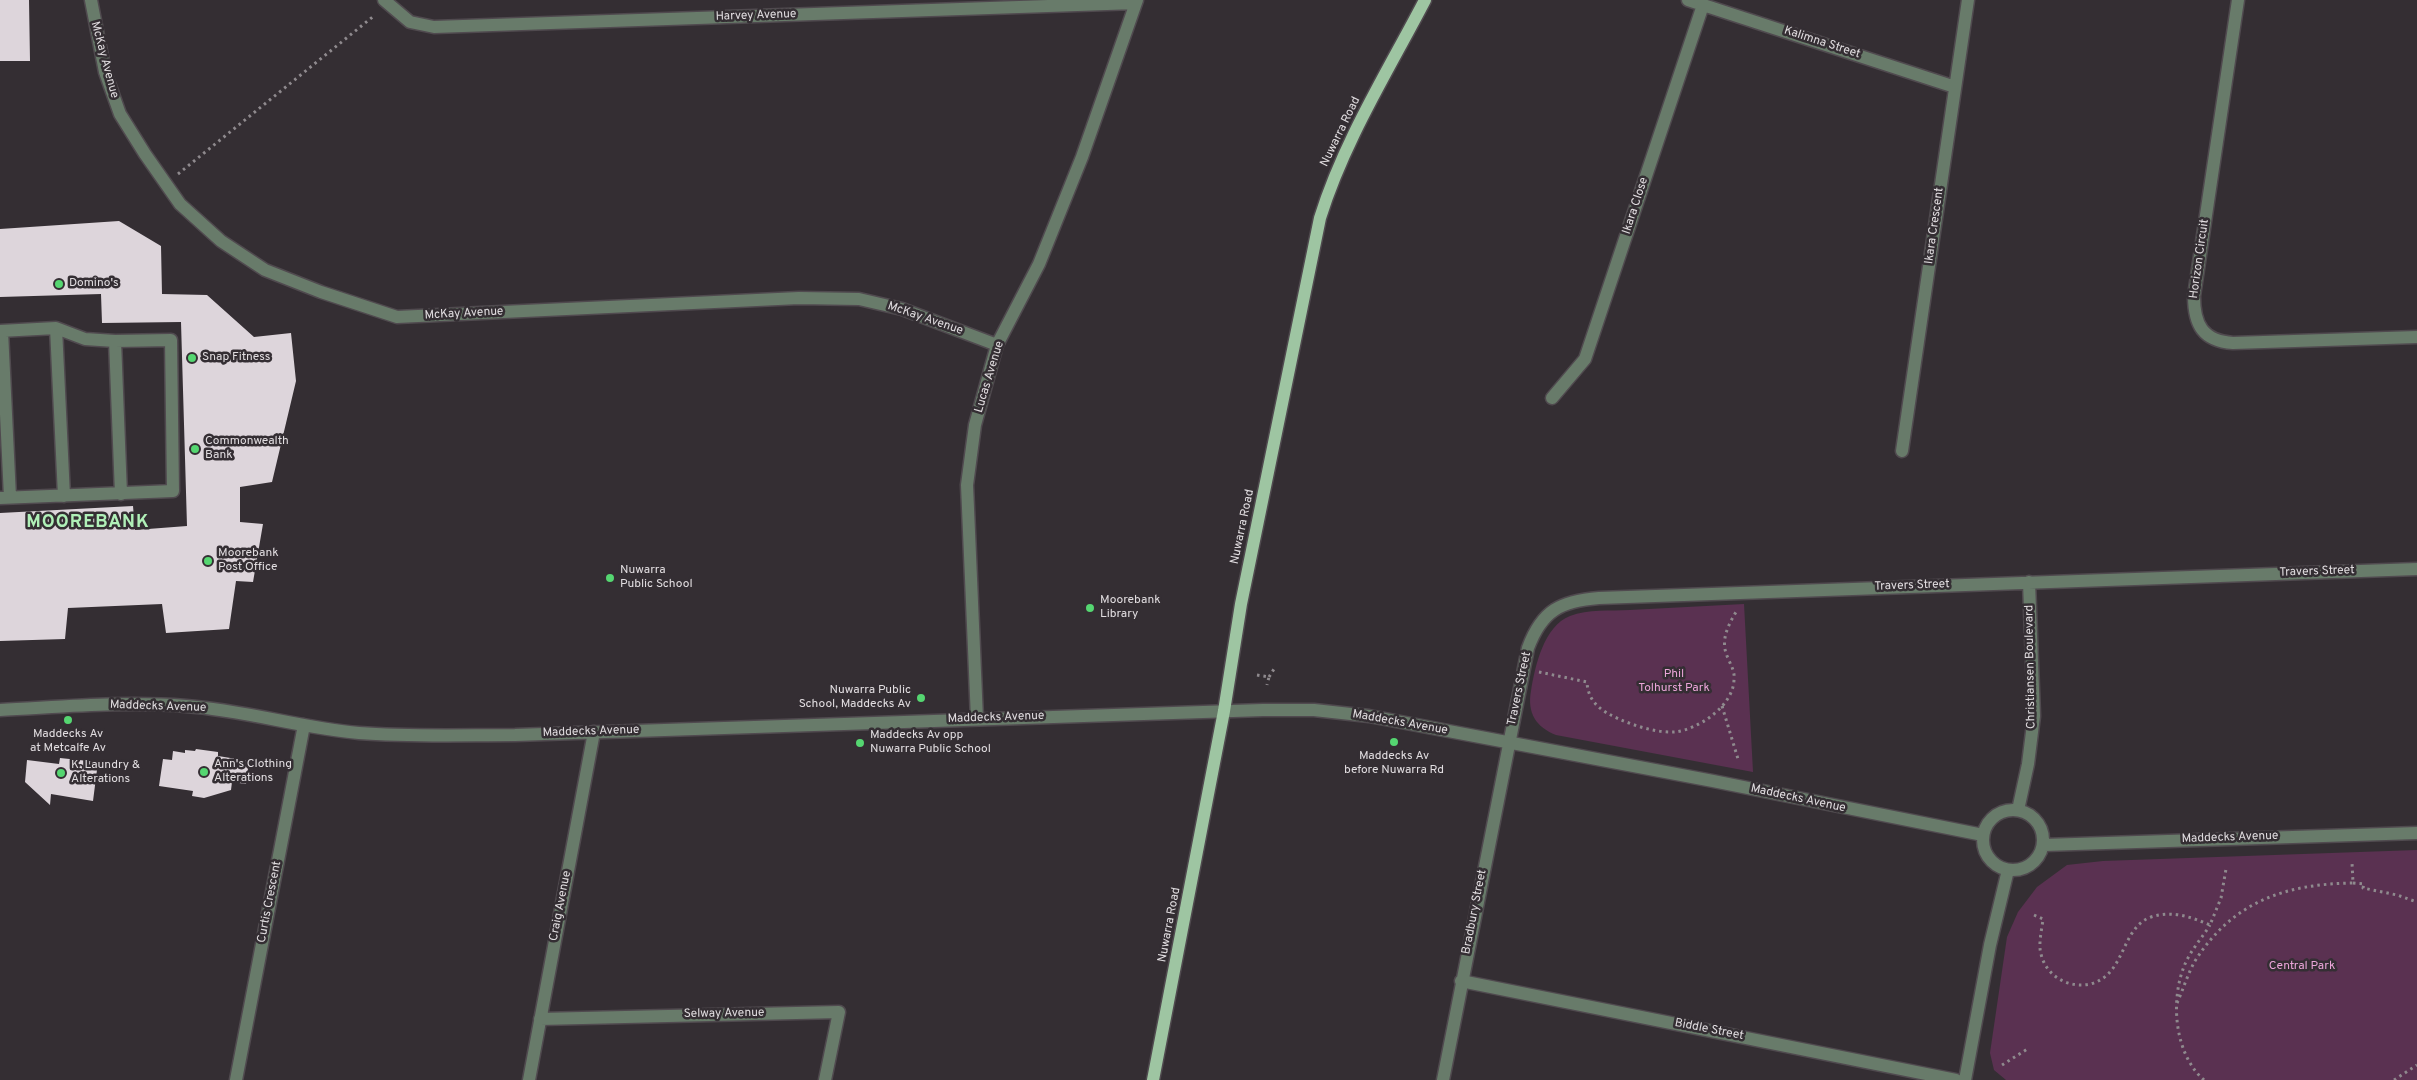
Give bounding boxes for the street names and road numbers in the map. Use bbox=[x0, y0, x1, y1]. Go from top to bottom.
street label: Harvey Avenue bbox=[715, 7, 797, 25]
street label: McKay Avenue bbox=[87, 20, 121, 100]
street label: Kalimna Street bbox=[1782, 24, 1862, 62]
street label: Nuwarra Road bbox=[1318, 95, 1364, 169]
street label: Ikara Close bbox=[1620, 176, 1652, 236]
street label: Ikara Crescent bbox=[1922, 187, 1948, 265]
street label: Horizon Circuit bbox=[2187, 218, 2213, 300]
street label: McKay Avenue bbox=[885, 299, 965, 339]
street label: McKay Avenue bbox=[424, 305, 504, 323]
street label: Lucas Avenue bbox=[972, 339, 1008, 415]
street label: Nuwarra Road bbox=[1228, 488, 1258, 566]
street label: Travers Street bbox=[2279, 563, 2355, 581]
street label: Travers Street bbox=[1874, 577, 1950, 595]
street label: Christiansen Boulevard bbox=[2023, 605, 2039, 729]
street label: Travers Street bbox=[1505, 651, 1535, 727]
street label: Maddecks Avenue bbox=[109, 698, 207, 716]
street label: Maddecks Avenue bbox=[1351, 708, 1449, 738]
street label: Maddecks Avenue bbox=[947, 709, 1045, 727]
street label: Maddecks Avenue bbox=[542, 723, 640, 741]
street label: Maddecks Avenue bbox=[1749, 782, 1847, 816]
street label: Maddecks Avenue bbox=[2181, 829, 2279, 847]
street label: Curtis Crescent bbox=[255, 860, 285, 944]
street label: Bradbury Street bbox=[1460, 868, 1490, 956]
street label: Craig Avenue bbox=[547, 870, 575, 942]
street label: Nuwarra Road bbox=[1156, 886, 1184, 964]
street label: Selway Avenue bbox=[684, 1006, 764, 1022]
street label: Biddle Street bbox=[1673, 1016, 1745, 1044]

